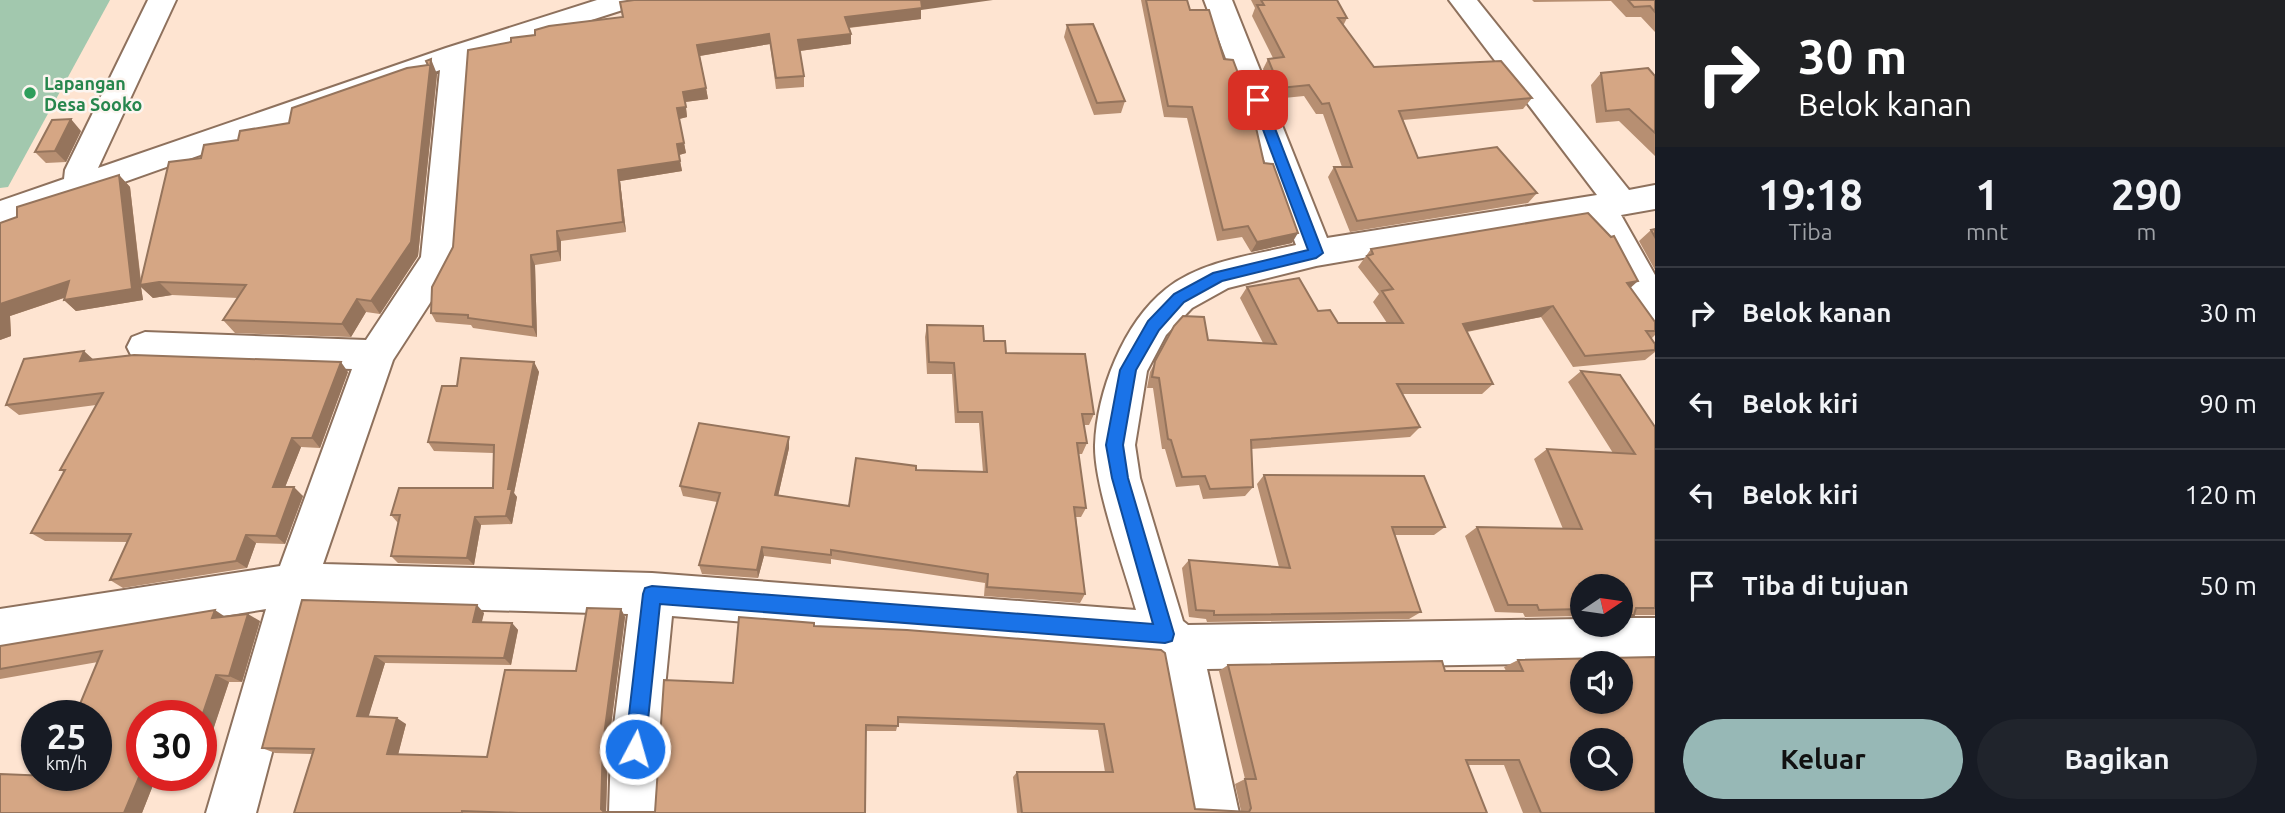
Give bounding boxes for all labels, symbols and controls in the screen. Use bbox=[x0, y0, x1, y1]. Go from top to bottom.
icon: right bbox=[1683, 28, 1774, 119]
text: 30 m bbox=[1798, 28, 1907, 83]
pin bbox=[1228, 70, 1288, 130]
place label: Lapangan Desa Sooko bbox=[44, 73, 142, 114]
icon: arrive bbox=[1239, 81, 1277, 119]
marker: Lapangan Desa Sooko bbox=[22, 85, 38, 101]
text: Belok kanan bbox=[1798, 86, 1972, 122]
text: 19:18 bbox=[1758, 171, 1863, 218]
text: 1 bbox=[1975, 171, 1999, 218]
text: 290 bbox=[2111, 171, 2182, 218]
text: Tiba bbox=[1788, 219, 1833, 244]
text: mnt bbox=[1966, 219, 2008, 244]
text: m bbox=[2137, 219, 2156, 244]
icon: right bbox=[1683, 294, 1721, 332]
text: Belok kanan bbox=[1742, 298, 1892, 327]
text: 30 m bbox=[2199, 298, 2257, 327]
icon: left bbox=[1683, 385, 1721, 423]
text: Belok kiri bbox=[1742, 389, 1858, 418]
text: 90 m bbox=[2199, 389, 2257, 418]
icon: left bbox=[1683, 476, 1721, 514]
text: Belok kiri bbox=[1742, 480, 1858, 509]
text: 120 m bbox=[2185, 480, 2257, 509]
icon: arrive bbox=[1683, 567, 1721, 605]
text: Tiba di tujuan bbox=[1742, 571, 1909, 600]
text: 50 m bbox=[2199, 571, 2257, 600]
north arrow bbox=[1570, 574, 1633, 637]
map controls bbox=[1570, 574, 1633, 791]
button: sound bbox=[1570, 651, 1633, 714]
speed limit sign: 30 bbox=[126, 700, 217, 791]
position arrow bbox=[598, 712, 672, 786]
text: 25 bbox=[47, 716, 86, 756]
button: Keluar bbox=[1683, 719, 1963, 799]
button: Bagikan bbox=[1977, 719, 2257, 799]
button: search bbox=[1570, 728, 1633, 791]
text: km/h bbox=[46, 753, 87, 773]

